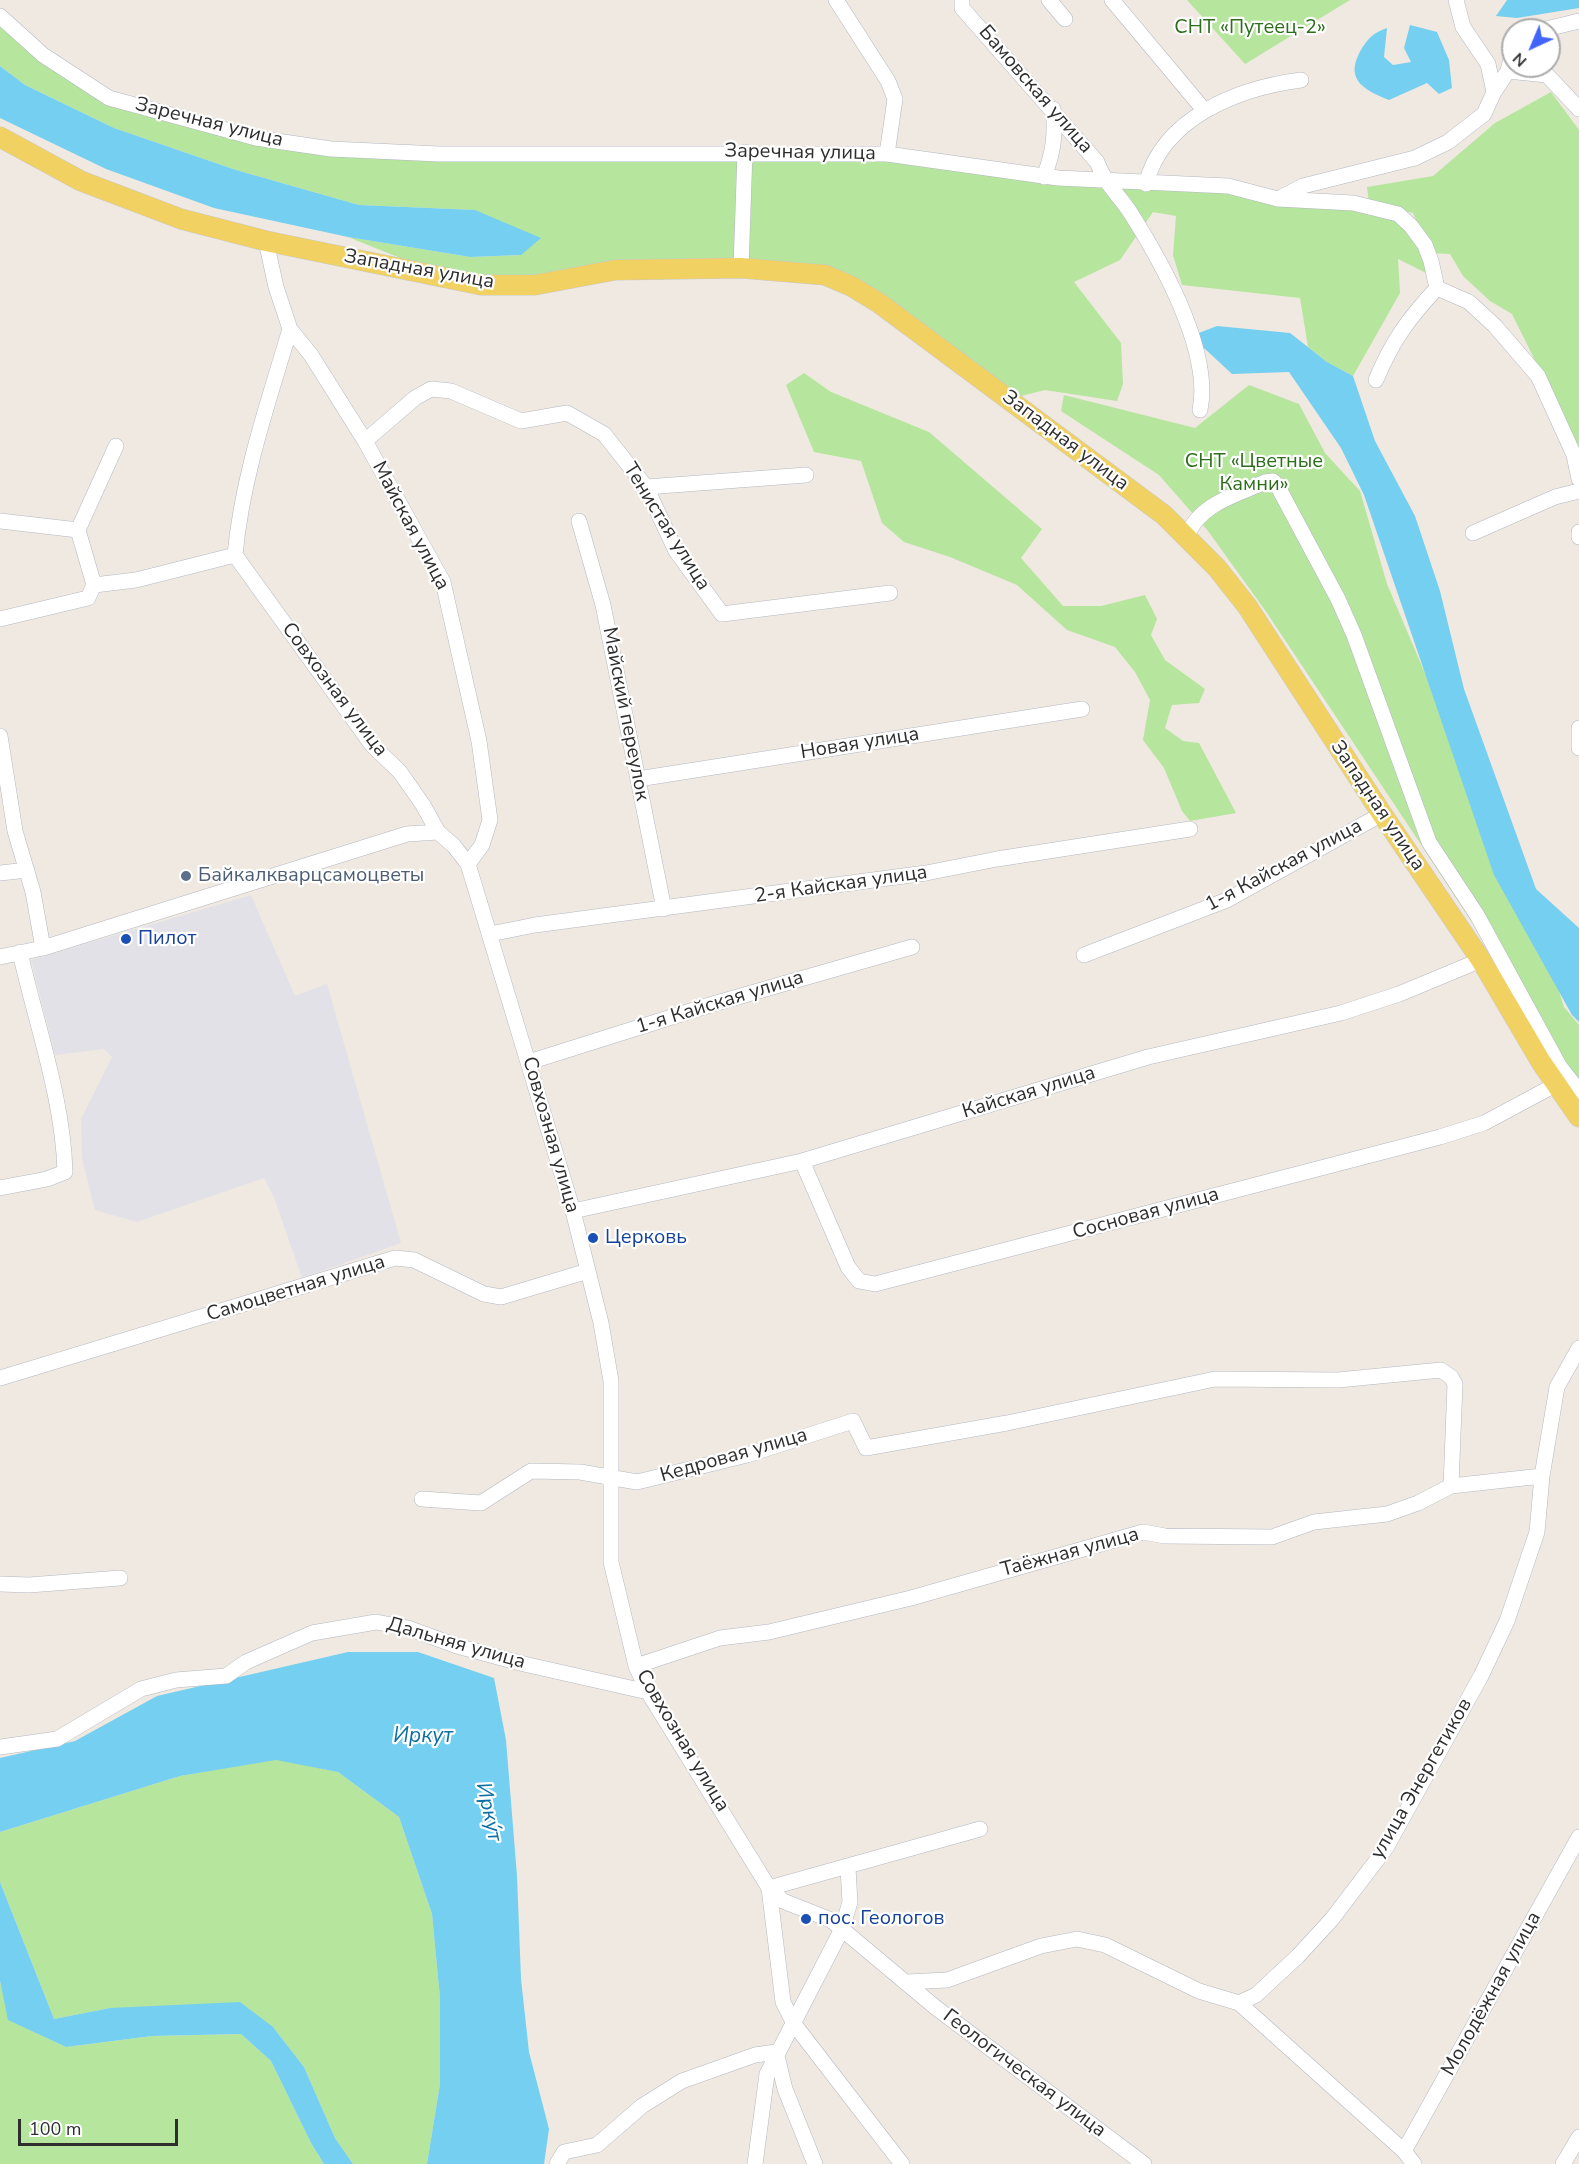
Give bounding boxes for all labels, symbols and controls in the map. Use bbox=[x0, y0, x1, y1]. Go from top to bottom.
park label: СНТ «Путеец-2» bbox=[1174, 16, 1326, 40]
north arrow bbox=[1501, 18, 1561, 78]
street label: Бамовская улица bbox=[973, 21, 1097, 159]
text: N bbox=[1508, 47, 1532, 72]
street label: Заречная улица bbox=[133, 93, 285, 153]
street label: Заречная улица bbox=[724, 140, 876, 166]
street label: Западная улица bbox=[342, 245, 496, 295]
street label: Западная улица bbox=[997, 386, 1133, 496]
park label: СНТ «Цветные Камни» bbox=[1185, 450, 1323, 497]
street label: Майская улица bbox=[366, 458, 454, 594]
street label: Тенистая улица bbox=[617, 459, 715, 595]
street label: Совхозная улица bbox=[276, 618, 392, 762]
street label: Майский переулок bbox=[596, 625, 654, 803]
street label: Новая улица bbox=[799, 723, 921, 765]
street label: Западная улица bbox=[1325, 736, 1429, 876]
street label: 1-я Кайская улица bbox=[1201, 815, 1367, 917]
street label: 2-я Кайская улица bbox=[753, 861, 929, 909]
place label: Байкалкварцсамоцветы bbox=[198, 864, 424, 888]
marker: Байкалкварцсамоцветы bbox=[179, 869, 193, 883]
place label: Пилот bbox=[138, 927, 196, 951]
marker: Пилот bbox=[119, 932, 133, 946]
street label: 1-я Кайская улица bbox=[633, 966, 807, 1040]
street label: Совхозная улица bbox=[516, 1054, 584, 1216]
street label: Кайская улица bbox=[960, 1061, 1098, 1125]
street label: Сосновая улица bbox=[1070, 1183, 1222, 1245]
place label: Церковь bbox=[605, 1226, 687, 1250]
marker: Церковь bbox=[586, 1231, 600, 1245]
street label: Самоцветная улица bbox=[204, 1250, 388, 1328]
street label: Кедровая улица bbox=[658, 1424, 810, 1488]
street label: Таёжная улица bbox=[998, 1523, 1142, 1583]
street label: Дальняя улица bbox=[384, 1613, 528, 1675]
street label: Совхозная улица bbox=[630, 1666, 734, 1816]
street label: улица Энергетиков bbox=[1366, 1694, 1478, 1864]
water label: Иркут bbox=[393, 1724, 453, 1750]
water label: Ирку́т bbox=[469, 1780, 507, 1844]
place label: пос. Геологов bbox=[818, 1907, 945, 1931]
street label: Молодёжная улица bbox=[1437, 1908, 1547, 2080]
marker: пос. Геологов bbox=[799, 1912, 813, 1926]
street label: Геологическая улица bbox=[938, 2005, 1110, 2143]
scale bar bbox=[21, 2107, 182, 2145]
text: 100 m bbox=[29, 2117, 81, 2141]

